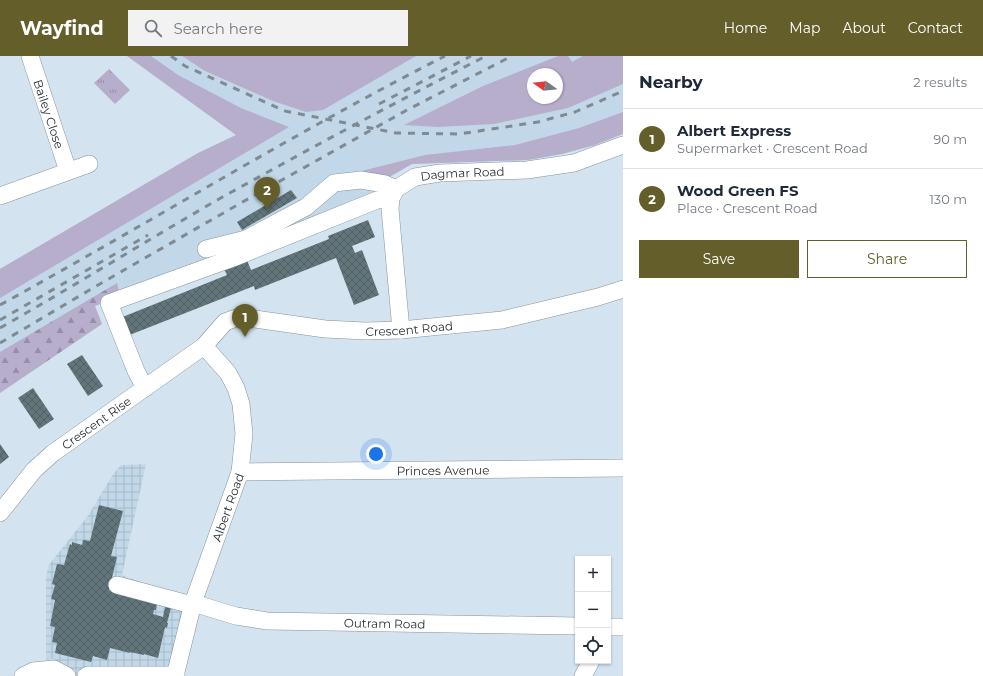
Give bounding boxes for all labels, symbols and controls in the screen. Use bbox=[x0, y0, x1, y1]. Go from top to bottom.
search box bbox=[128, 10, 408, 46]
text: Wayfind bbox=[20, 17, 104, 40]
icon: search bbox=[142, 17, 164, 39]
text: Search here bbox=[174, 19, 263, 38]
text: Home bbox=[724, 19, 767, 37]
text: Map bbox=[789, 19, 820, 37]
text: About bbox=[842, 19, 886, 37]
text: Contact bbox=[908, 19, 963, 37]
north arrow bbox=[527, 68, 563, 104]
text: Nearby bbox=[639, 72, 703, 92]
text: 2 results bbox=[913, 74, 967, 90]
street label: Bailey Close bbox=[31, 77, 68, 150]
text: Albert Express bbox=[677, 121, 791, 140]
text: 1 bbox=[649, 131, 655, 147]
text: 90 m bbox=[933, 131, 967, 147]
text: Supermarket · Crescent Road bbox=[677, 140, 868, 156]
street label: Dagmar Road bbox=[419, 163, 505, 184]
pin: 2 bbox=[254, 177, 280, 210]
text: Wood Green FS bbox=[677, 181, 799, 200]
text: 2 bbox=[648, 191, 656, 207]
text: 130 m bbox=[929, 191, 967, 207]
text: Place · Crescent Road bbox=[677, 200, 818, 216]
button: Save bbox=[639, 240, 799, 278]
button: Share bbox=[807, 240, 967, 278]
pin: 1 bbox=[232, 304, 258, 337]
street label: Crescent Road bbox=[365, 317, 454, 338]
street label: Crescent Rise bbox=[58, 393, 134, 452]
your location bbox=[366, 444, 386, 464]
street label: Princes Avenue bbox=[397, 462, 489, 478]
street label: Albert Road bbox=[208, 471, 247, 543]
map controls bbox=[575, 556, 611, 664]
button: + bbox=[575, 556, 611, 592]
button: − bbox=[575, 592, 611, 628]
street label: Outram Road bbox=[344, 615, 426, 631]
button: locate bbox=[575, 628, 611, 664]

